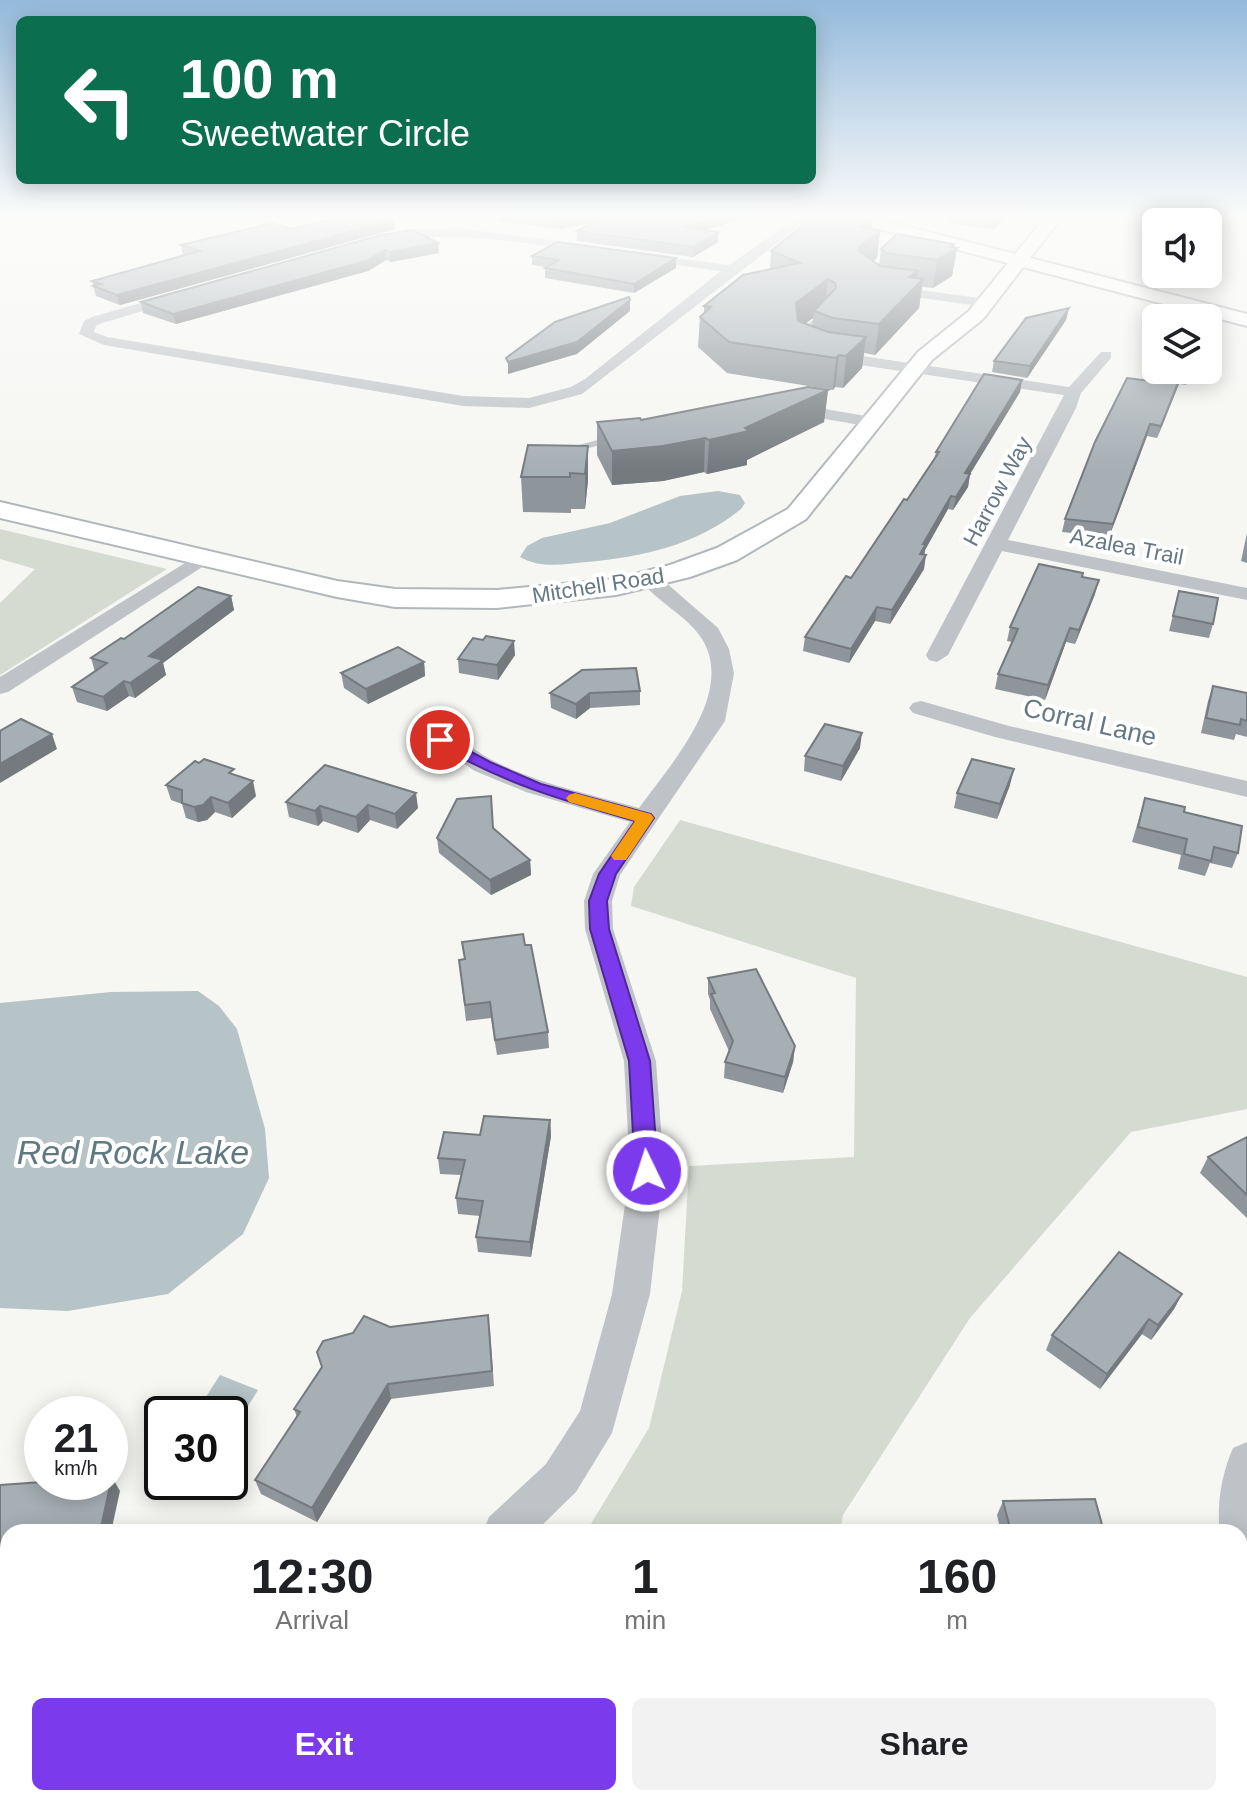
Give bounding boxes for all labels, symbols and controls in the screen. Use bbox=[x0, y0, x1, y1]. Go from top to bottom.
text: 100 m bbox=[180, 47, 339, 110]
icon: left bbox=[48, 48, 152, 152]
text: Sweetwater Circle bbox=[180, 113, 470, 154]
map controls bbox=[1142, 208, 1222, 384]
button: sound bbox=[1142, 208, 1222, 288]
button: layers bbox=[1142, 304, 1222, 384]
street label: Harrow Way bbox=[958, 432, 1037, 550]
street label: Azalea Trail bbox=[1068, 523, 1186, 570]
street label: Mitchell Road bbox=[530, 563, 666, 608]
street label: Corral Lane bbox=[1020, 692, 1160, 752]
pin bbox=[406, 706, 474, 774]
icon: arrive bbox=[418, 718, 462, 762]
position arrow bbox=[605, 1129, 689, 1213]
water label: Red Rock Lake bbox=[17, 1133, 249, 1171]
speed limit sign: 30 bbox=[144, 1396, 248, 1500]
text: 21 bbox=[54, 1416, 98, 1460]
text: km/h bbox=[54, 1457, 98, 1479]
text: 12:30 bbox=[251, 1550, 374, 1603]
text: 1 bbox=[632, 1550, 659, 1603]
text: 160 bbox=[917, 1550, 997, 1603]
text: Arrival bbox=[275, 1605, 349, 1635]
text: min bbox=[624, 1605, 666, 1635]
text: m bbox=[946, 1605, 968, 1635]
button: Exit bbox=[32, 1698, 616, 1790]
button: Share bbox=[632, 1698, 1216, 1790]

